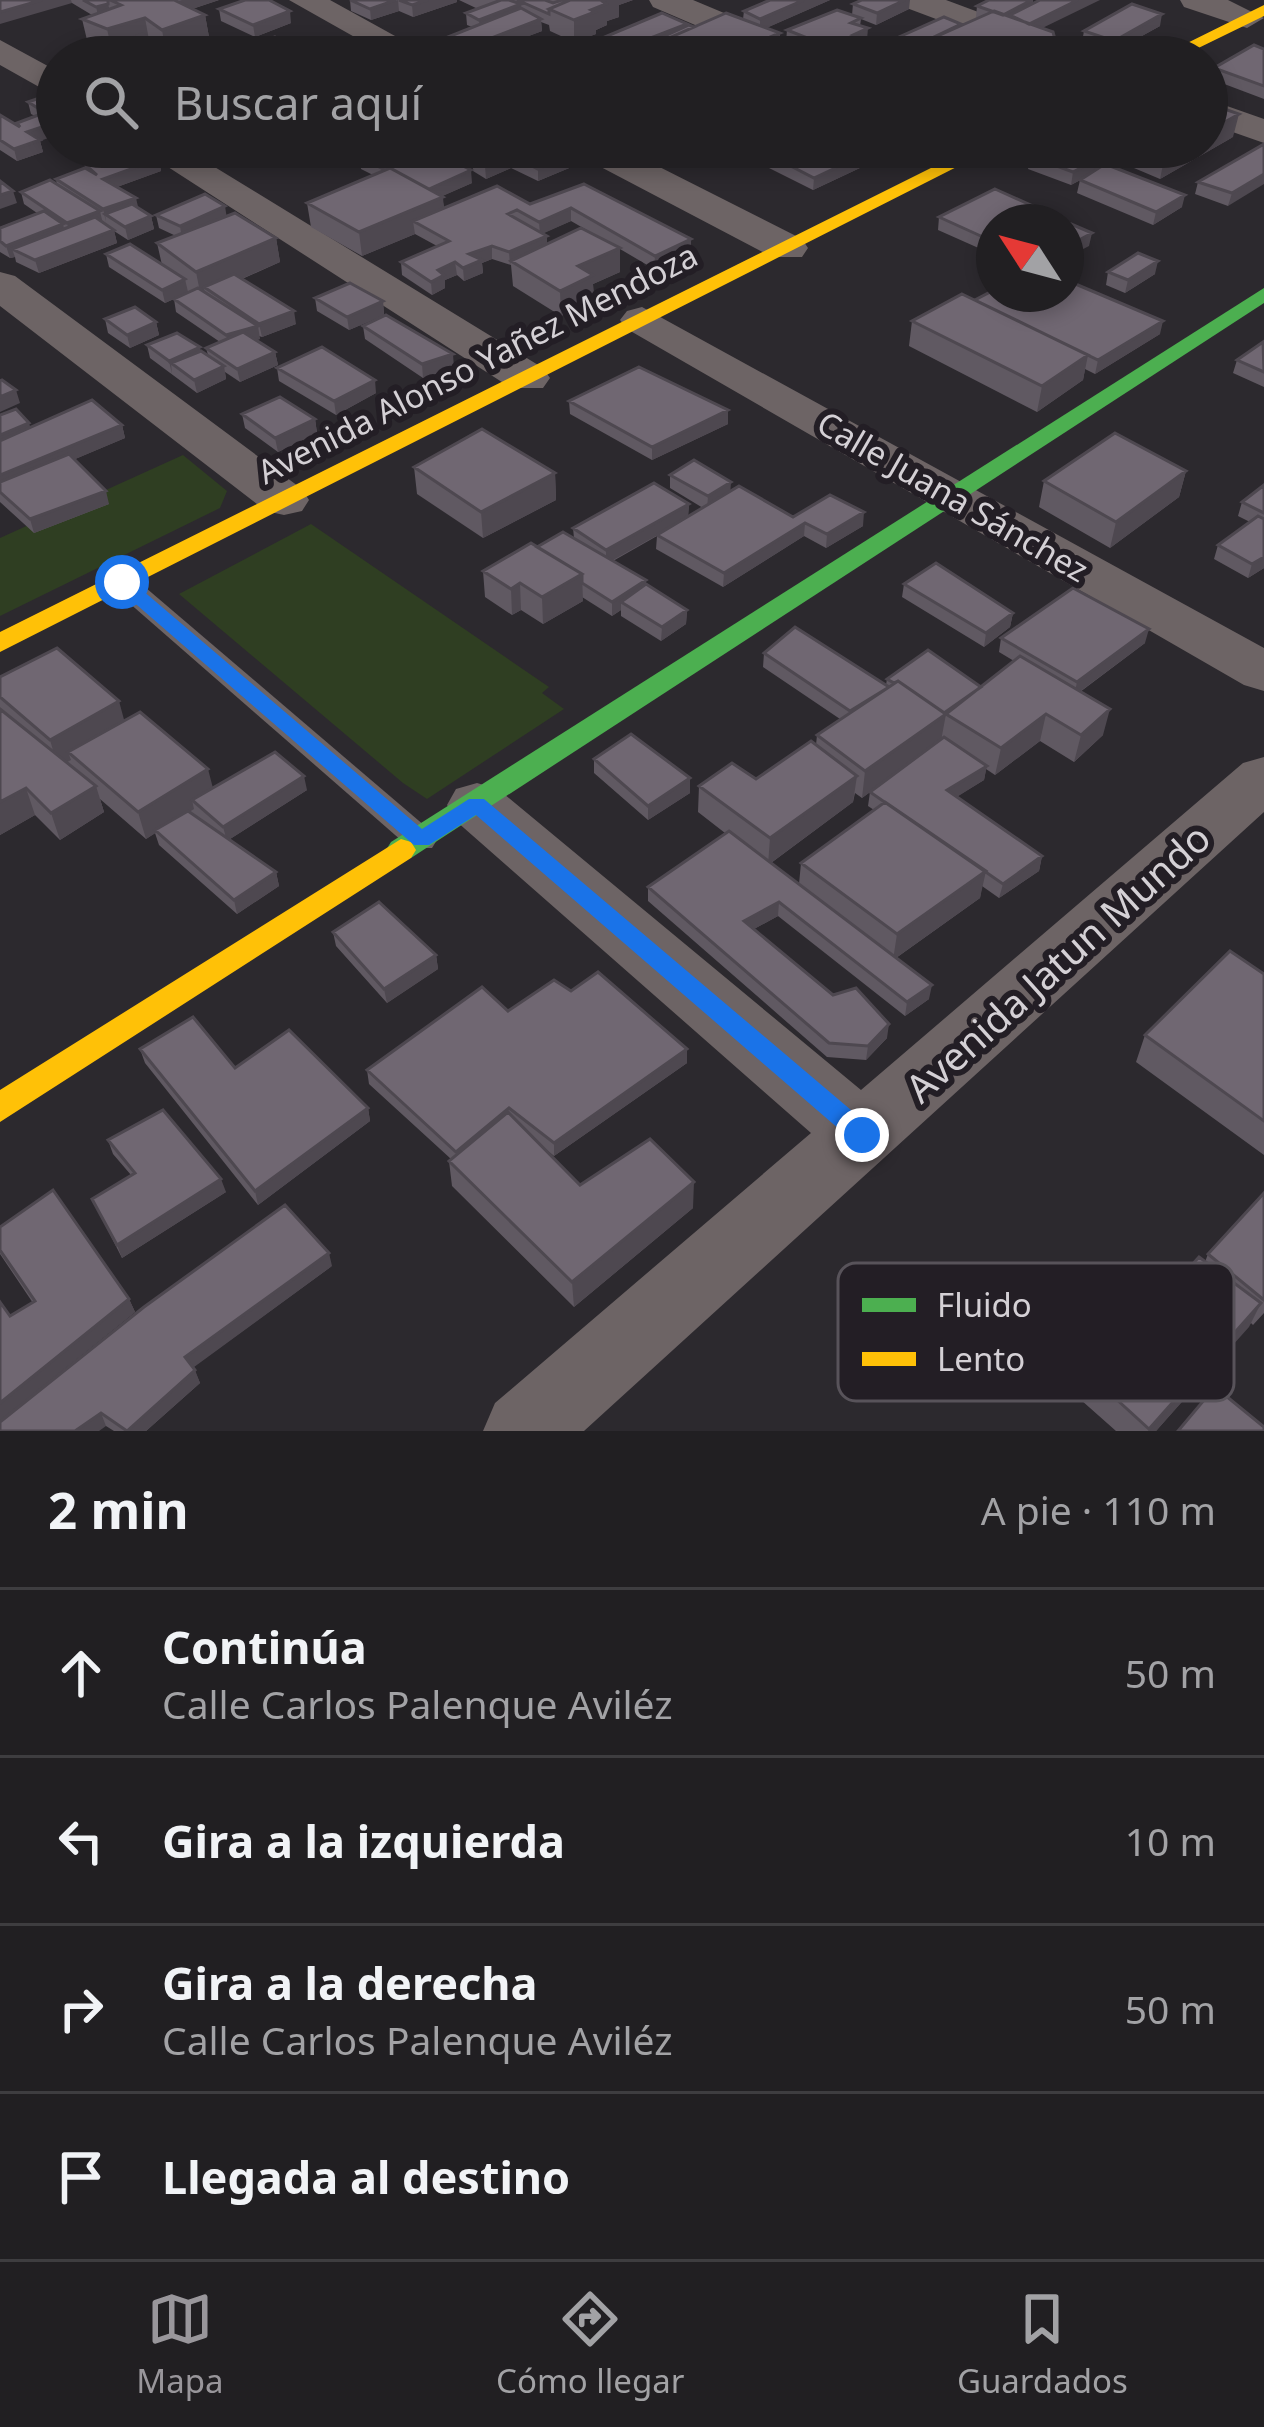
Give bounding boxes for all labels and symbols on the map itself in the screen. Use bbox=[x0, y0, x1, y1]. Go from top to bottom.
north arrow bbox=[976, 204, 1084, 312]
street label: Avenida Alonso Yañez Mendoza bbox=[249, 232, 705, 494]
street label: Calle Juana Sánchez bbox=[809, 400, 1097, 592]
route start bbox=[95, 555, 149, 609]
street label: Avenida Jatun Mundo bbox=[893, 811, 1221, 1113]
route end bbox=[835, 1108, 889, 1162]
legend bbox=[838, 1263, 1234, 1401]
text: Fluido bbox=[937, 1282, 1032, 1327]
text: Lento bbox=[937, 1336, 1025, 1381]

